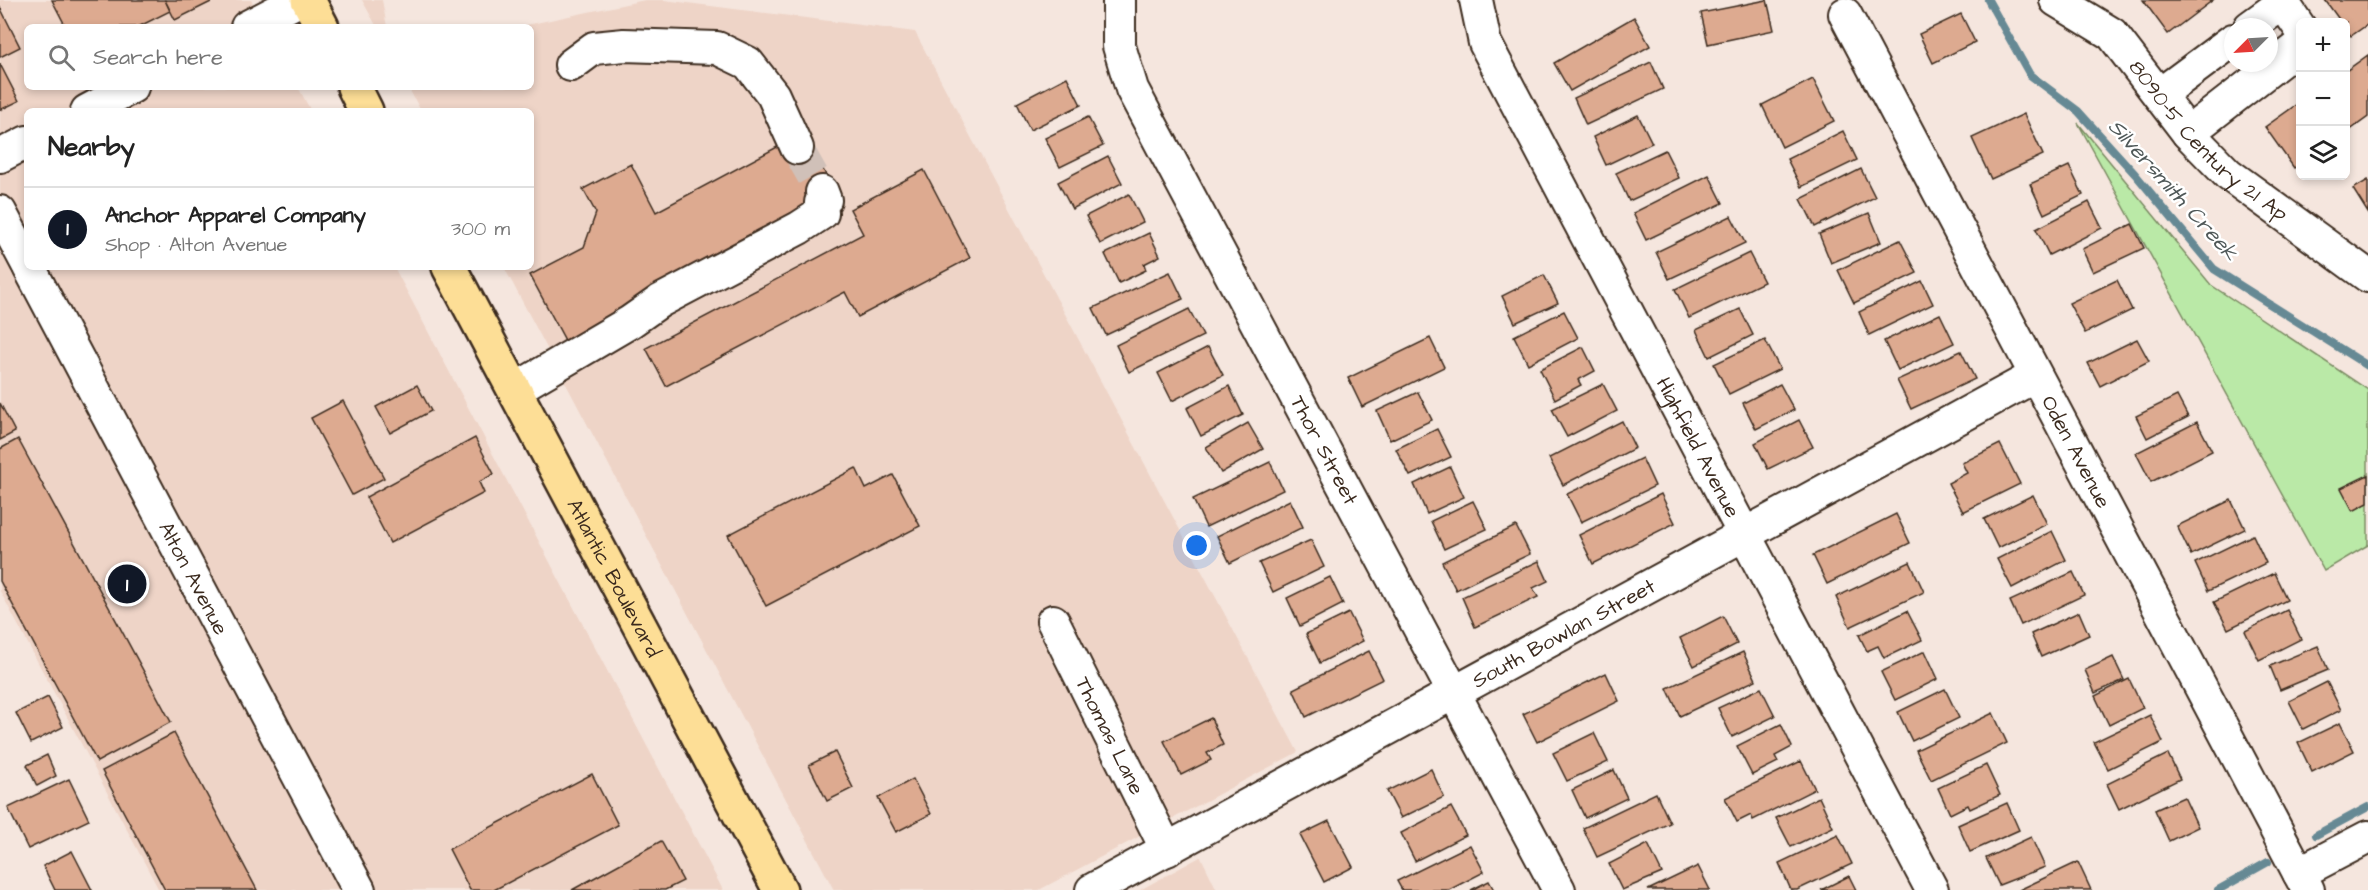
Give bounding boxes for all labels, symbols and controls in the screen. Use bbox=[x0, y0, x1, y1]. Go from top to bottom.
north arrow bbox=[2224, 18, 2278, 72]
map controls bbox=[2296, 18, 2350, 180]
button: + bbox=[2296, 18, 2350, 72]
search box bbox=[24, 24, 534, 90]
icon: search bbox=[45, 41, 78, 74]
text: Search here bbox=[93, 42, 223, 73]
street label: 8090-5 Century 21 Ap bbox=[2122, 53, 2294, 229]
button: − bbox=[2296, 72, 2350, 126]
water label: Silversmith Creek bbox=[2101, 112, 2246, 268]
button: layers bbox=[2296, 126, 2350, 180]
text: Nearby bbox=[48, 129, 135, 165]
text: Anchor Apparel Company bbox=[105, 200, 366, 231]
text: 1 bbox=[66, 215, 69, 243]
text: 300 m bbox=[451, 215, 510, 243]
text: Shop · Alton Avenue bbox=[105, 231, 287, 259]
street label: Highfield Avenue bbox=[1649, 372, 1747, 523]
street label: Thor Street bbox=[1283, 390, 1366, 510]
street label: Oden Avenue bbox=[2035, 390, 2118, 513]
street label: Atlantic Boulevard bbox=[560, 493, 668, 663]
street label: Alton Avenue bbox=[152, 516, 236, 640]
your location bbox=[1182, 531, 1211, 560]
pin: 1 bbox=[108, 562, 146, 606]
street label: South Bowlan Street bbox=[1467, 571, 1661, 695]
street label: Thomas Lane bbox=[1068, 672, 1152, 800]

